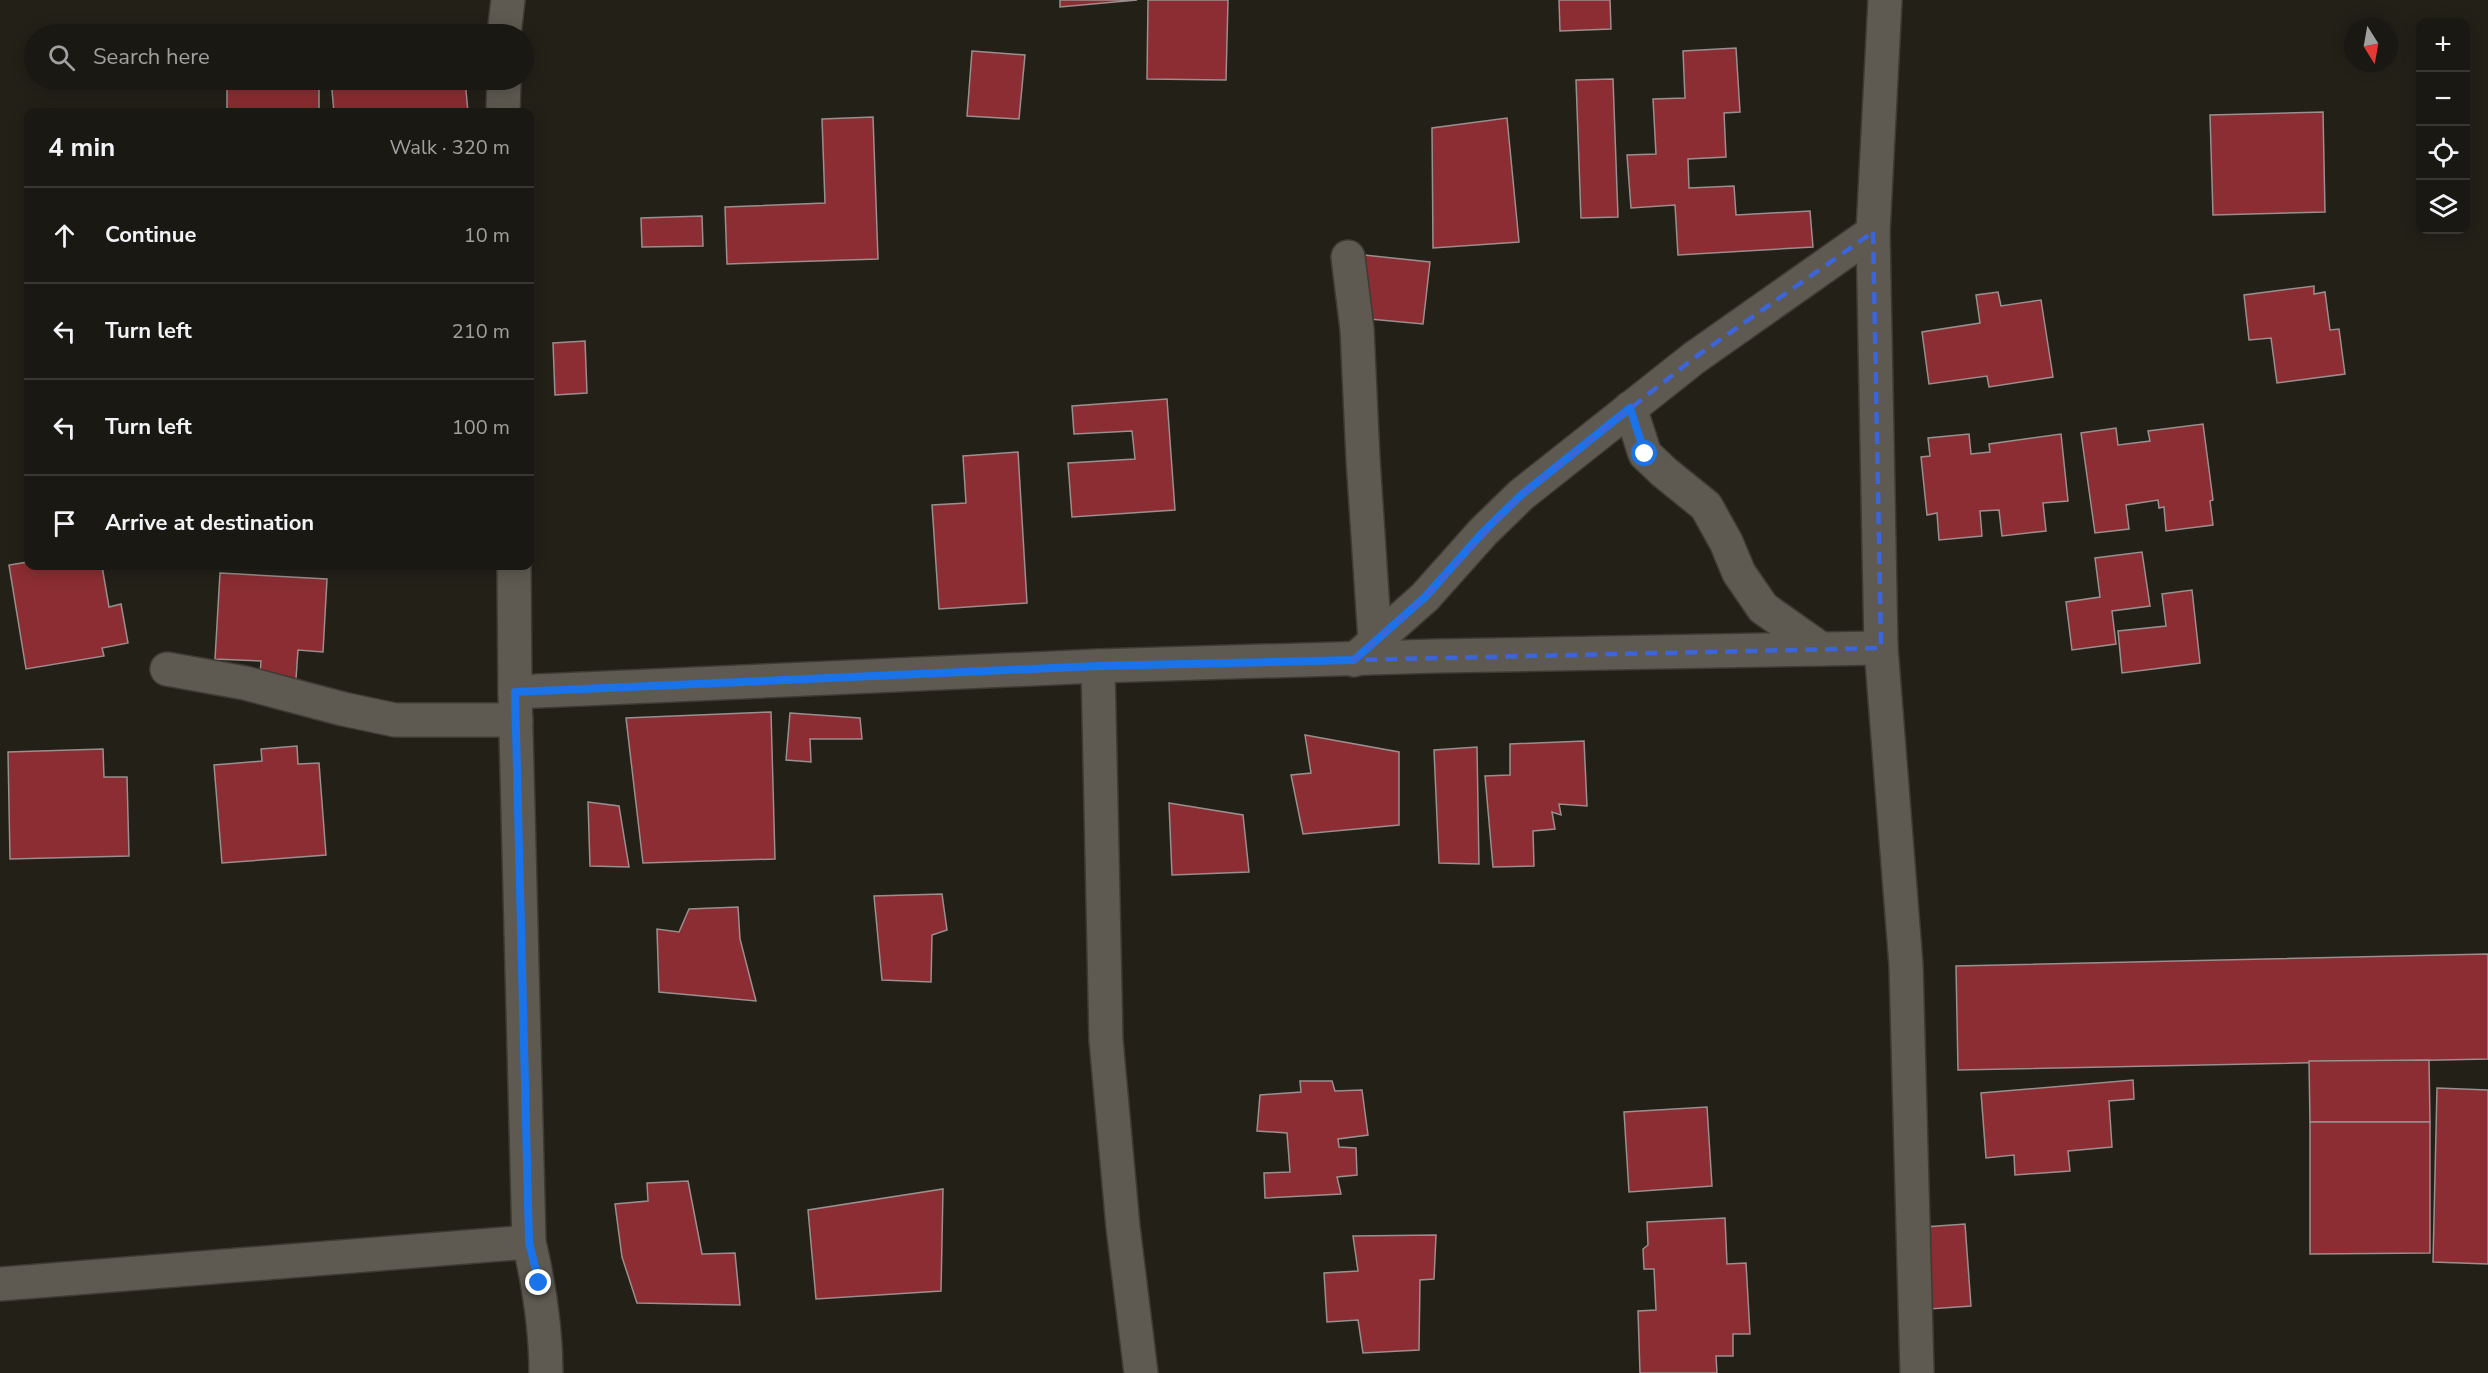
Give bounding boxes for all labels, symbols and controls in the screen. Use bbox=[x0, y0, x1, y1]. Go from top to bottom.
north arrow bbox=[2344, 18, 2398, 72]
map controls bbox=[2416, 18, 2470, 234]
button: + bbox=[2416, 18, 2470, 72]
search box bbox=[24, 24, 534, 90]
icon: search bbox=[45, 41, 78, 74]
text: Search here bbox=[93, 42, 210, 72]
button: − bbox=[2416, 72, 2470, 126]
button: locate bbox=[2416, 126, 2470, 180]
text: 4 min bbox=[48, 130, 115, 165]
text: Walk · 320 m bbox=[390, 134, 510, 161]
button: layers bbox=[2416, 180, 2470, 234]
icon: ahead bbox=[48, 219, 81, 252]
text: Continue bbox=[105, 220, 196, 250]
text: 10 m bbox=[464, 222, 510, 249]
icon: left bbox=[48, 315, 81, 348]
text: Turn left bbox=[105, 316, 192, 346]
text: 210 m bbox=[452, 318, 510, 345]
icon: left bbox=[48, 411, 81, 444]
text: Turn left bbox=[105, 412, 192, 442]
text: 100 m bbox=[452, 414, 510, 441]
route start bbox=[1631, 440, 1657, 466]
icon: arrive bbox=[48, 507, 81, 540]
text: Arrive at destination bbox=[105, 508, 314, 538]
route end bbox=[525, 1269, 551, 1295]

